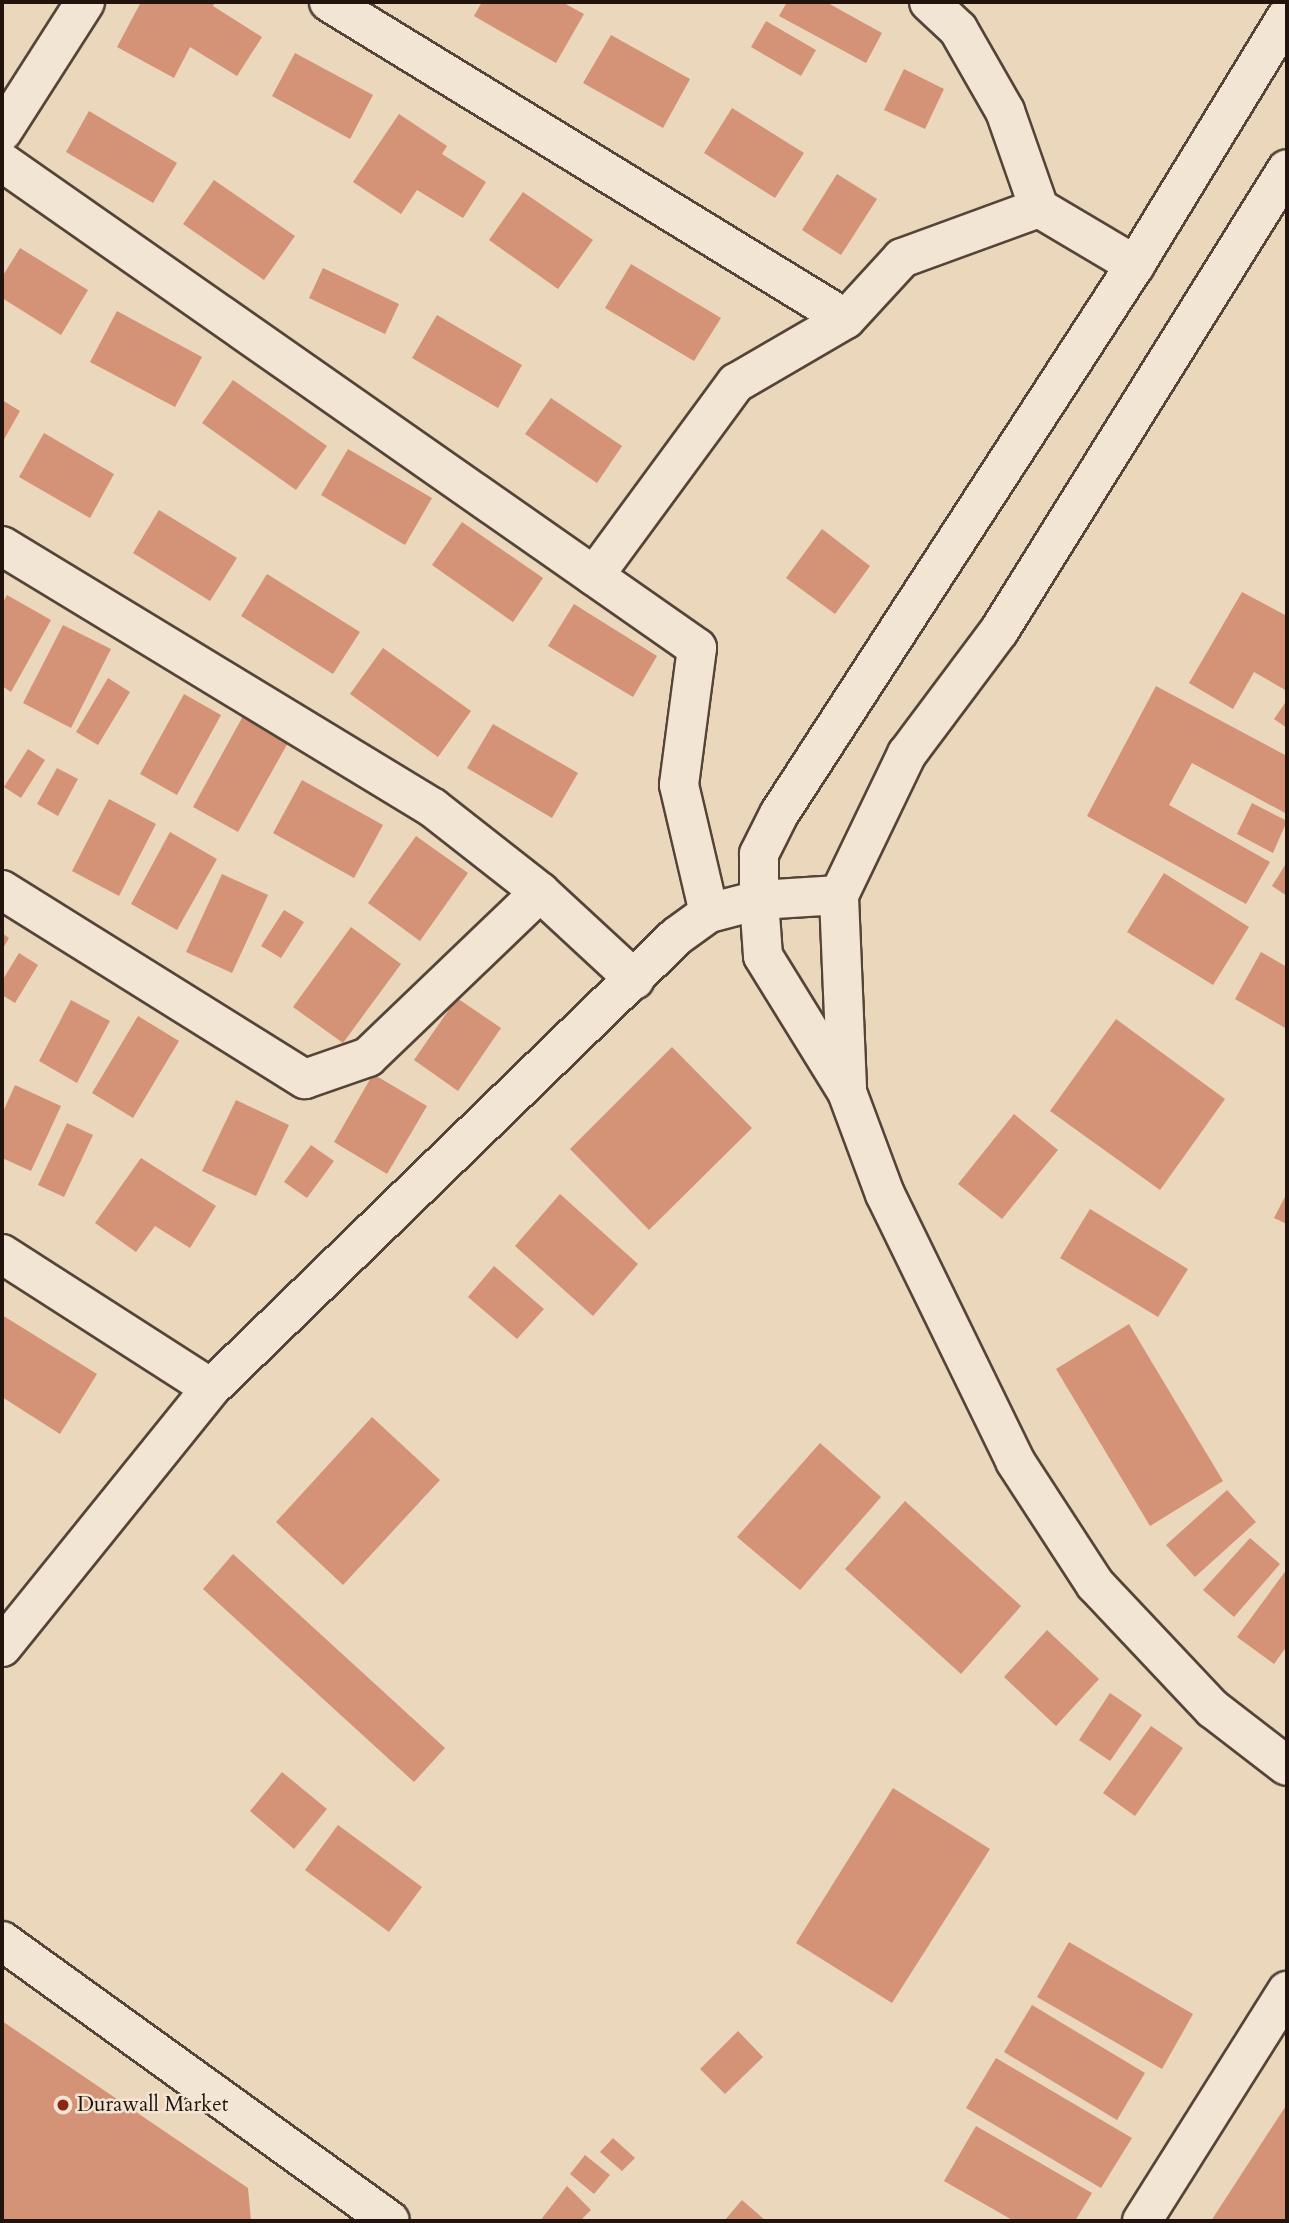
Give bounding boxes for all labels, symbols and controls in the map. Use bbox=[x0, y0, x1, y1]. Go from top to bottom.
place label: Durawall Market bbox=[77, 2092, 228, 2118]
marker: Durawall Market bbox=[55, 2097, 71, 2113]

